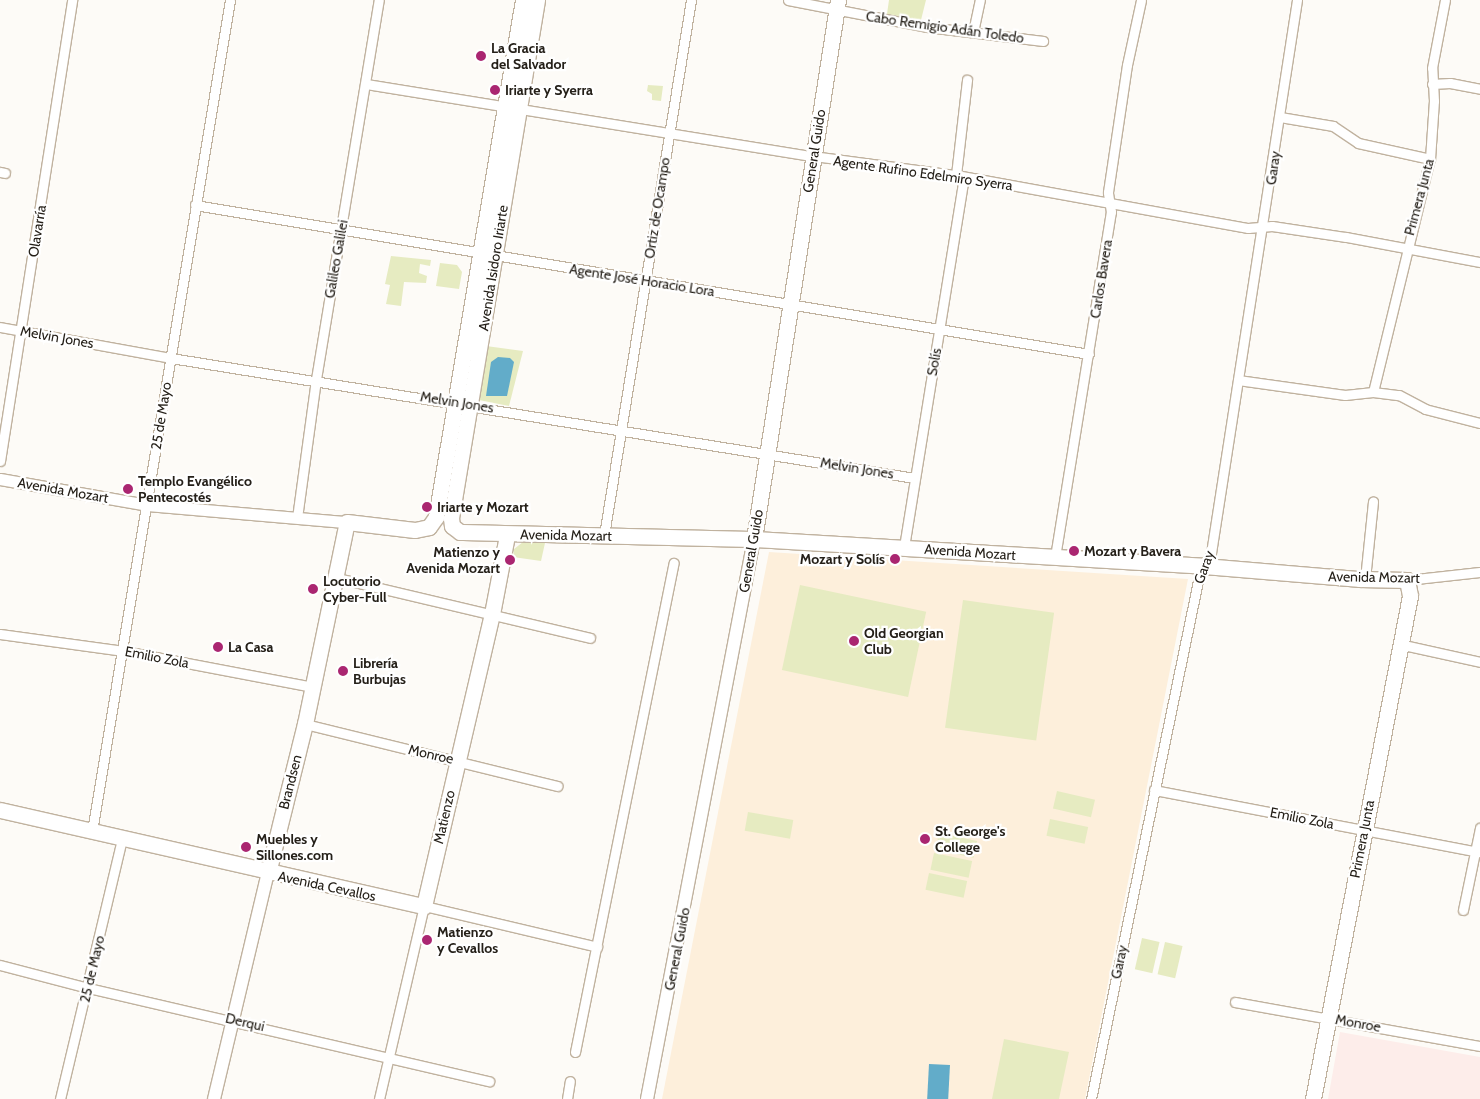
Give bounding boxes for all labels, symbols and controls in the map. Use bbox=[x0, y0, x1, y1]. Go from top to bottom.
street label: Cabo Remigio Adán Toledo bbox=[865, 8, 1025, 46]
place label: La Gracia del Salvador bbox=[491, 40, 566, 72]
marker: La Gracia del Salvador bbox=[475, 50, 487, 62]
place label: Iriarte y Syerra bbox=[505, 82, 593, 98]
marker: Iriarte y Syerra bbox=[489, 84, 501, 96]
street label: General Guido bbox=[799, 108, 829, 194]
street label: Garay bbox=[1262, 150, 1284, 186]
street label: Agente Rufino Edelmiro Syerra bbox=[832, 152, 1014, 194]
street label: Ortiz de Ocampo bbox=[641, 156, 673, 260]
street label: Primera Junta bbox=[1401, 157, 1437, 237]
street label: Olavarría bbox=[25, 204, 49, 258]
street label: Avenida Isidoro Iriarte bbox=[475, 204, 511, 332]
street label: Galileo Galilei bbox=[321, 218, 351, 300]
street label: Carlos Bavera bbox=[1086, 238, 1116, 320]
street label: Agente José Horacio Lora bbox=[568, 260, 716, 300]
street label: Melvin Jones bbox=[19, 322, 95, 352]
street label: Solís bbox=[923, 347, 945, 377]
street label: 25 de Mayo bbox=[147, 381, 175, 451]
street label: Melvin Jones bbox=[419, 388, 495, 416]
street label: Melvin Jones bbox=[819, 454, 895, 482]
place label: Templo Evangélico Pentecostés bbox=[138, 473, 252, 506]
street label: Avenida Mozart bbox=[16, 474, 110, 506]
marker: Templo Evangélico Pentecostés bbox=[122, 483, 134, 495]
place label: Iriarte y Mozart bbox=[437, 499, 529, 515]
marker: Iriarte y Mozart bbox=[421, 501, 433, 513]
street label: General Guido bbox=[735, 508, 767, 594]
street label: Avenida Mozart bbox=[520, 526, 612, 544]
street label: Avenida Mozart bbox=[924, 540, 1016, 564]
place label: Mozart y Bavera bbox=[1084, 543, 1181, 559]
place label: Matienzo y Avenida Mozart bbox=[406, 544, 500, 576]
marker: Mozart y Bavera bbox=[1068, 545, 1080, 557]
street label: Garay bbox=[1190, 548, 1218, 586]
place label: Mozart y Solís bbox=[800, 551, 885, 567]
marker: Mozart y Solís bbox=[889, 553, 901, 565]
marker: Matienzo y Avenida Mozart bbox=[504, 554, 516, 566]
street label: Avenida Mozart bbox=[1328, 568, 1420, 586]
place label: Locutorio Cyber-Full bbox=[323, 573, 387, 606]
marker: Locutorio Cyber-Full bbox=[307, 583, 319, 595]
place label: Old Georgian Club bbox=[864, 625, 944, 658]
marker: Old Georgian Club bbox=[848, 635, 860, 647]
place label: La Casa bbox=[228, 639, 274, 655]
marker: La Casa bbox=[212, 641, 224, 653]
street label: Emilio Zola bbox=[123, 643, 191, 671]
place label: Librería Burbujas bbox=[353, 655, 406, 688]
marker: Librería Burbujas bbox=[337, 665, 349, 677]
street label: Monroe bbox=[407, 741, 455, 767]
street label: Brandsen bbox=[275, 753, 305, 811]
street label: Matienzo bbox=[430, 788, 458, 846]
street label: Primera Junta bbox=[1346, 799, 1378, 879]
street label: Emilio Zola bbox=[1268, 804, 1336, 832]
place label: St. George's College bbox=[935, 823, 1005, 856]
place label: Muebles y Sillones.com bbox=[256, 831, 333, 864]
marker: St. George's College bbox=[919, 833, 931, 845]
marker: Muebles y Sillones.com bbox=[240, 841, 252, 853]
street label: Avenida Cevallos bbox=[277, 867, 377, 905]
street label: General Guido bbox=[661, 906, 693, 992]
place label: Matienzo y Cevallos bbox=[437, 924, 498, 956]
street label: 25 de Mayo bbox=[76, 934, 108, 1004]
marker: Matienzo y Cevallos bbox=[421, 934, 433, 946]
street label: Garay bbox=[1107, 944, 1131, 980]
street label: Derqui bbox=[224, 1009, 266, 1035]
street label: Monroe bbox=[1334, 1011, 1382, 1035]

